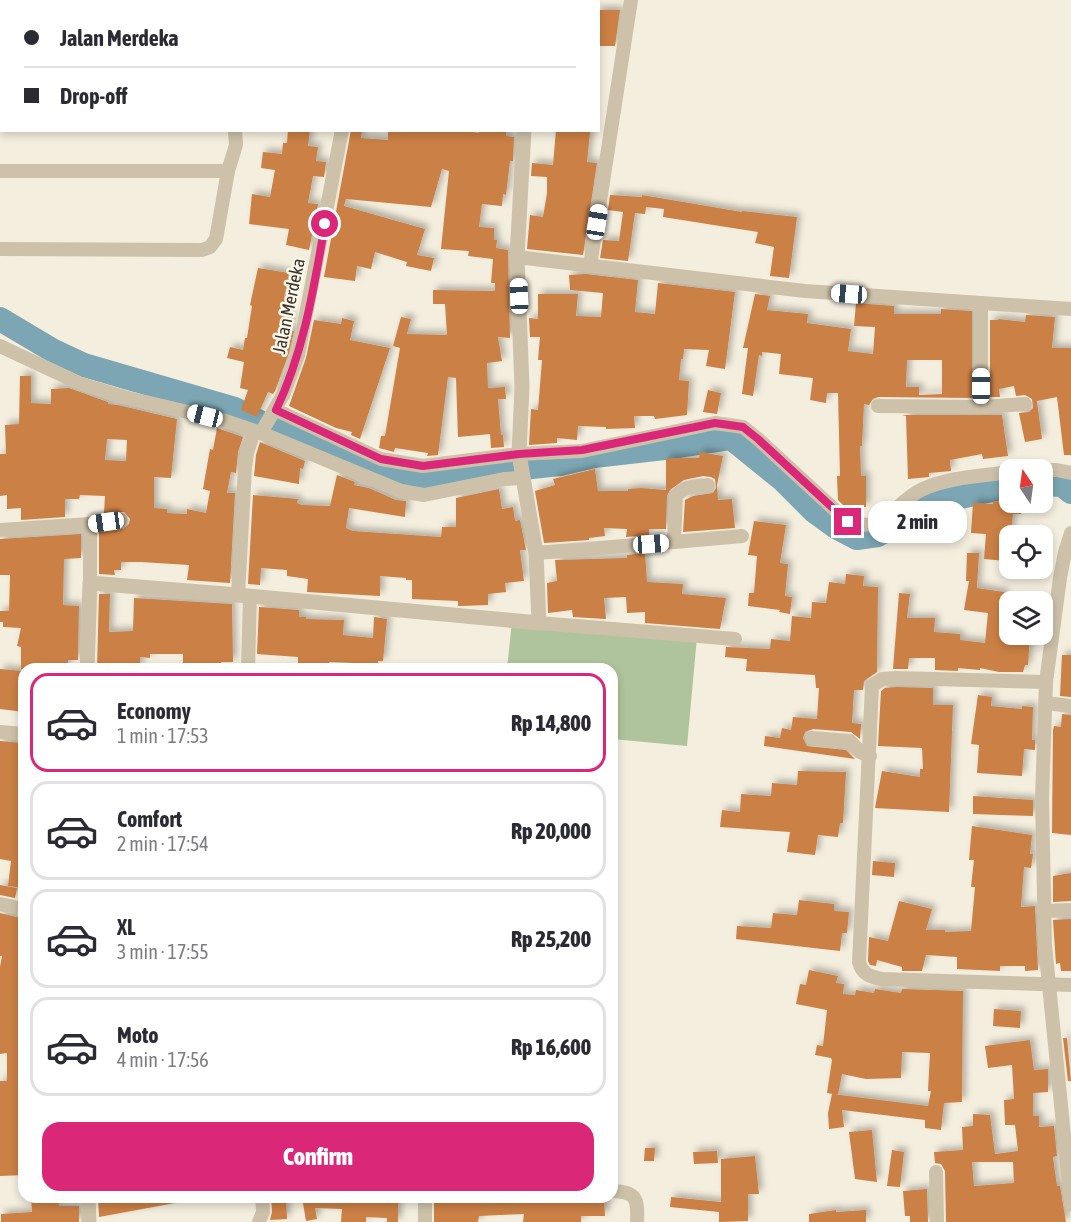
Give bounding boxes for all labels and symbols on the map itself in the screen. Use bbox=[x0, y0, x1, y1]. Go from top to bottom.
car bbox=[585, 203, 609, 241]
route start bbox=[311, 210, 338, 237]
street label: Jalan Merdeka bbox=[268, 256, 309, 356]
car bbox=[509, 278, 529, 314]
car bbox=[830, 284, 868, 304]
car bbox=[972, 368, 990, 404]
car bbox=[185, 403, 225, 429]
north arrow bbox=[999, 459, 1053, 513]
callout: 2 min bbox=[869, 501, 968, 543]
route end bbox=[834, 508, 861, 535]
car bbox=[87, 511, 125, 533]
car bbox=[632, 534, 670, 554]

